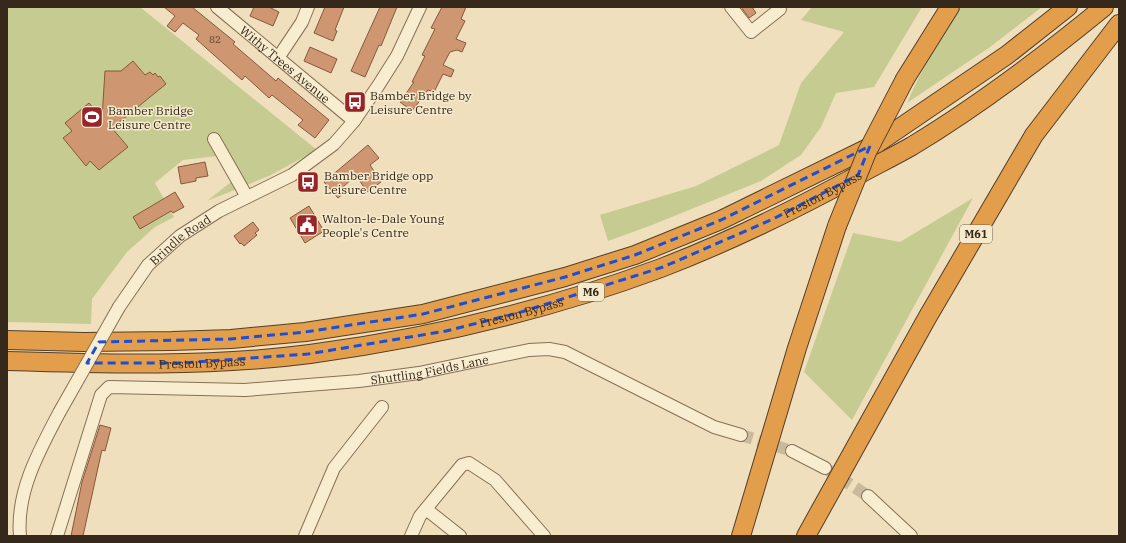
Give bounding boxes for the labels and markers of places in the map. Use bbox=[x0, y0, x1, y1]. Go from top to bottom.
place label: Bamber Bridge by Leisure Centre bbox=[370, 88, 472, 117]
bus stop icon: Bamber Bridge by Leisure Centre bbox=[342, 89, 368, 115]
place label: Bamber Bridge Leisure Centre bbox=[108, 103, 193, 132]
sports icon: Bamber Bridge Leisure Centre bbox=[79, 104, 105, 130]
place label: Bamber Bridge opp Leisure Centre bbox=[324, 168, 433, 197]
bus stop icon: Bamber Bridge opp Leisure Centre bbox=[295, 169, 321, 195]
place label: Walton-le-Dale Young People's Centre bbox=[322, 211, 445, 240]
public building icon: Walton-le-Dale Young People's Centre bbox=[294, 212, 320, 238]

